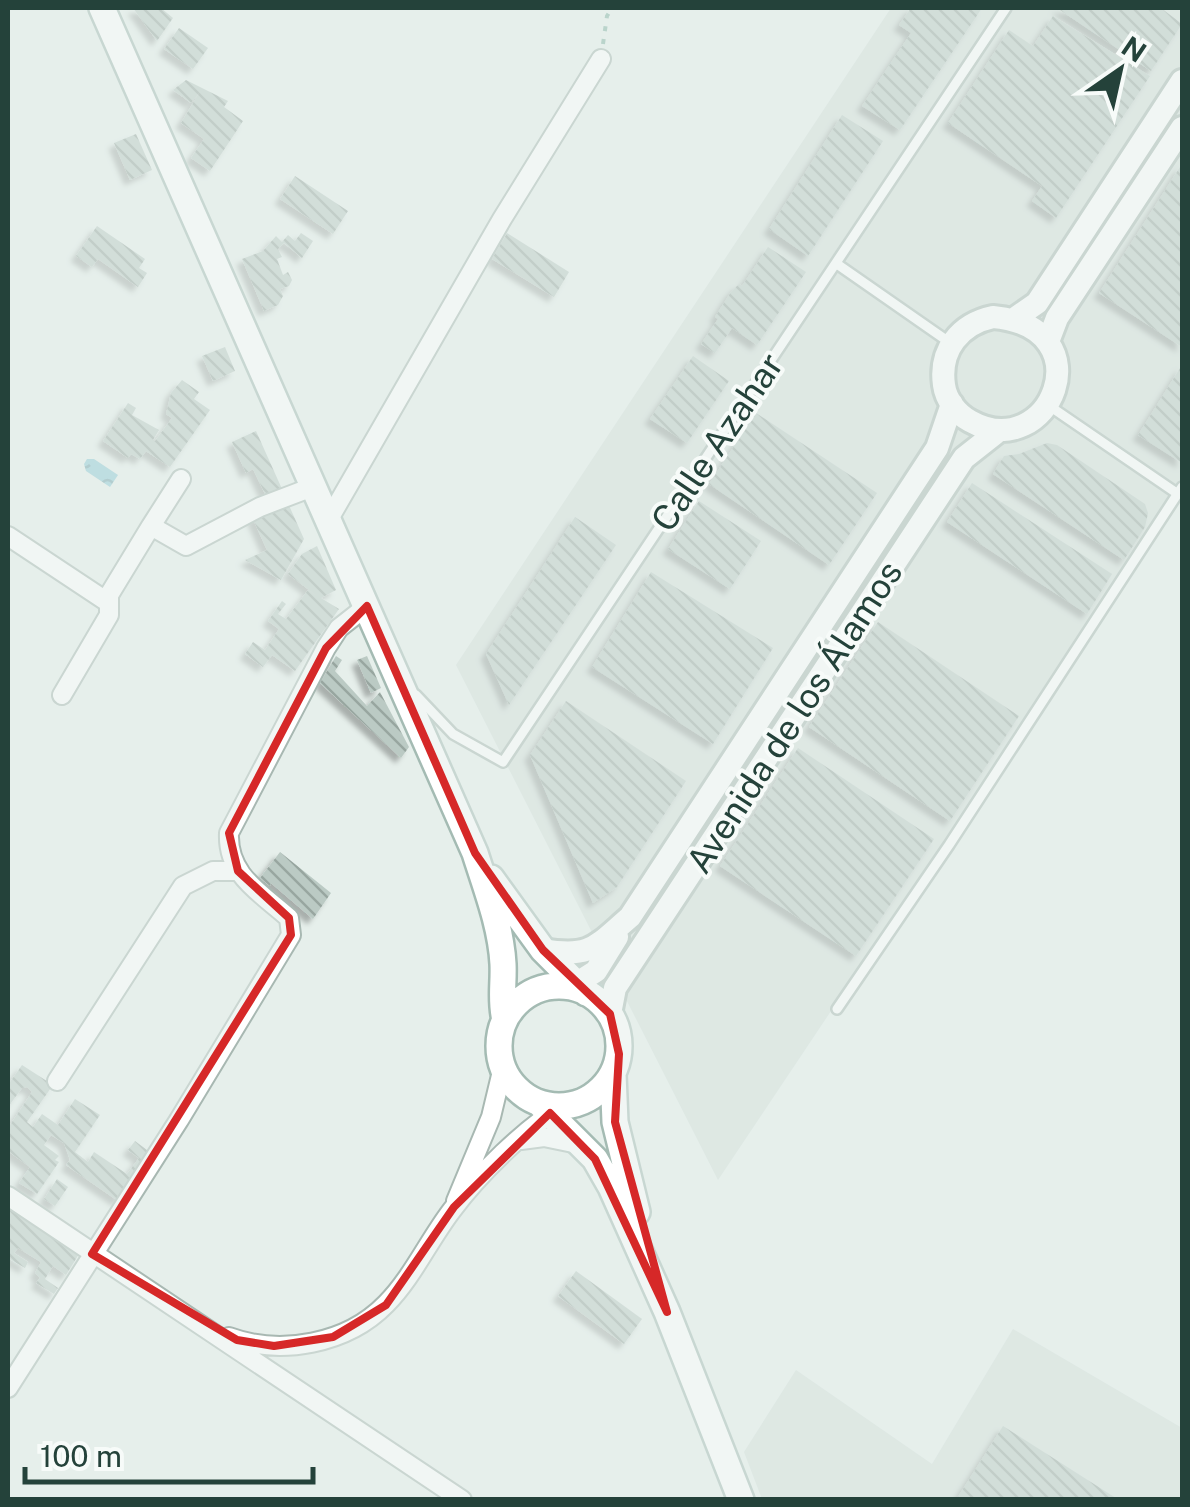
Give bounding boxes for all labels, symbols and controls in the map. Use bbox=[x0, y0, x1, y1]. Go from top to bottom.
north arrow bbox=[1070, 20, 1170, 120]
text: N bbox=[1116, 29, 1153, 69]
street label: Calle Azahar bbox=[643, 345, 791, 539]
street label: Avenida de los Álamos bbox=[677, 553, 910, 881]
scale bar bbox=[25, 1422, 312, 1484]
text: 100 m bbox=[40, 1438, 122, 1474]

